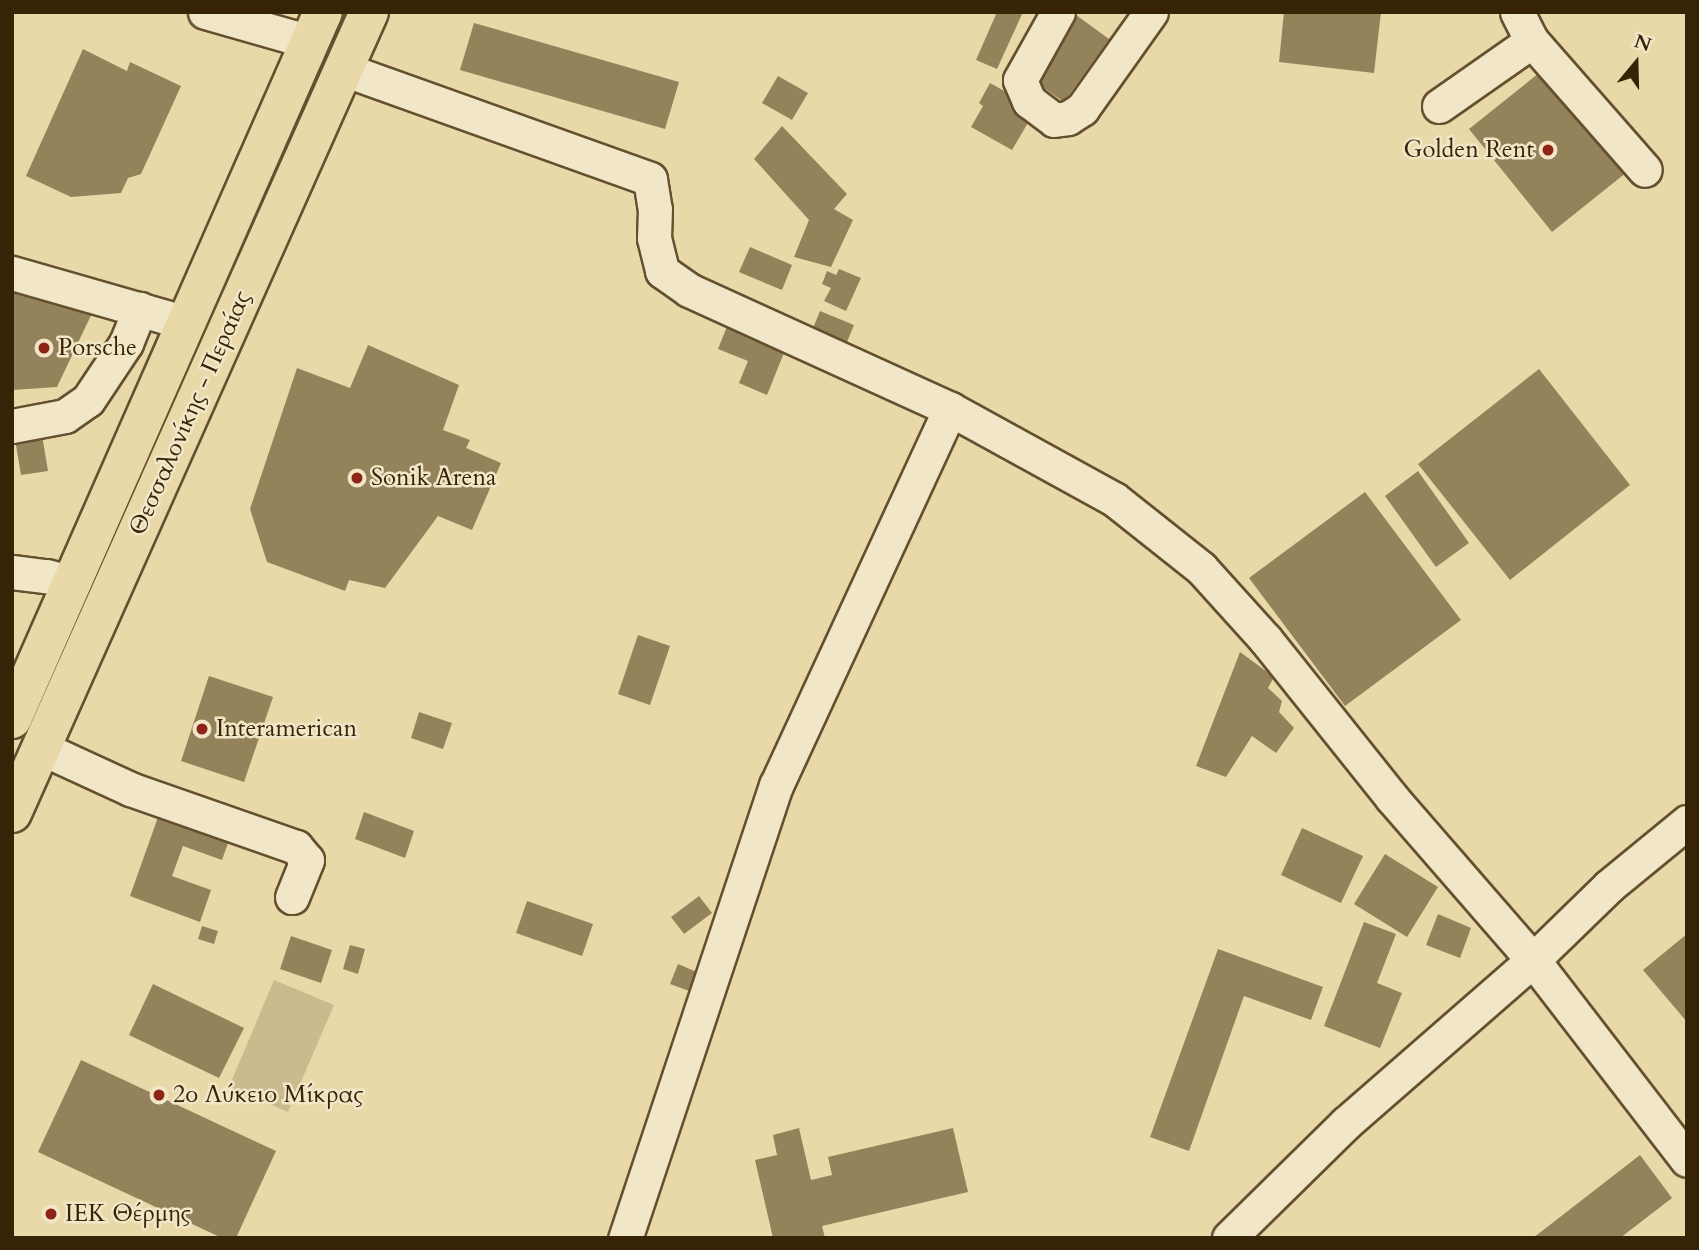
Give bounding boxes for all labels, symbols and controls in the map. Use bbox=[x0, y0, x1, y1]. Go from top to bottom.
north arrow bbox=[1601, 28, 1671, 98]
text: N bbox=[1631, 28, 1655, 58]
place label: Golden Rent bbox=[1403, 136, 1534, 164]
marker: Golden Rent bbox=[1540, 142, 1556, 158]
street label: Θεσσαλονίκης - Περαίας bbox=[123, 286, 257, 540]
place label: Porsche bbox=[58, 334, 137, 362]
marker: Porsche bbox=[36, 340, 52, 356]
place label: Sonik Arena bbox=[371, 464, 496, 492]
marker: Sonik Arena bbox=[349, 470, 365, 486]
place label: Interamerican bbox=[216, 715, 357, 743]
marker: Interamerican bbox=[194, 721, 210, 737]
place label: 2ο Λύκειο Μίκρας bbox=[173, 1081, 363, 1109]
marker: 2ο Λύκειο Μίκρας bbox=[151, 1087, 167, 1103]
place label: ΙΕΚ Θέρμης bbox=[65, 1200, 191, 1228]
marker: ΙΕΚ Θέρμης bbox=[43, 1206, 59, 1222]

